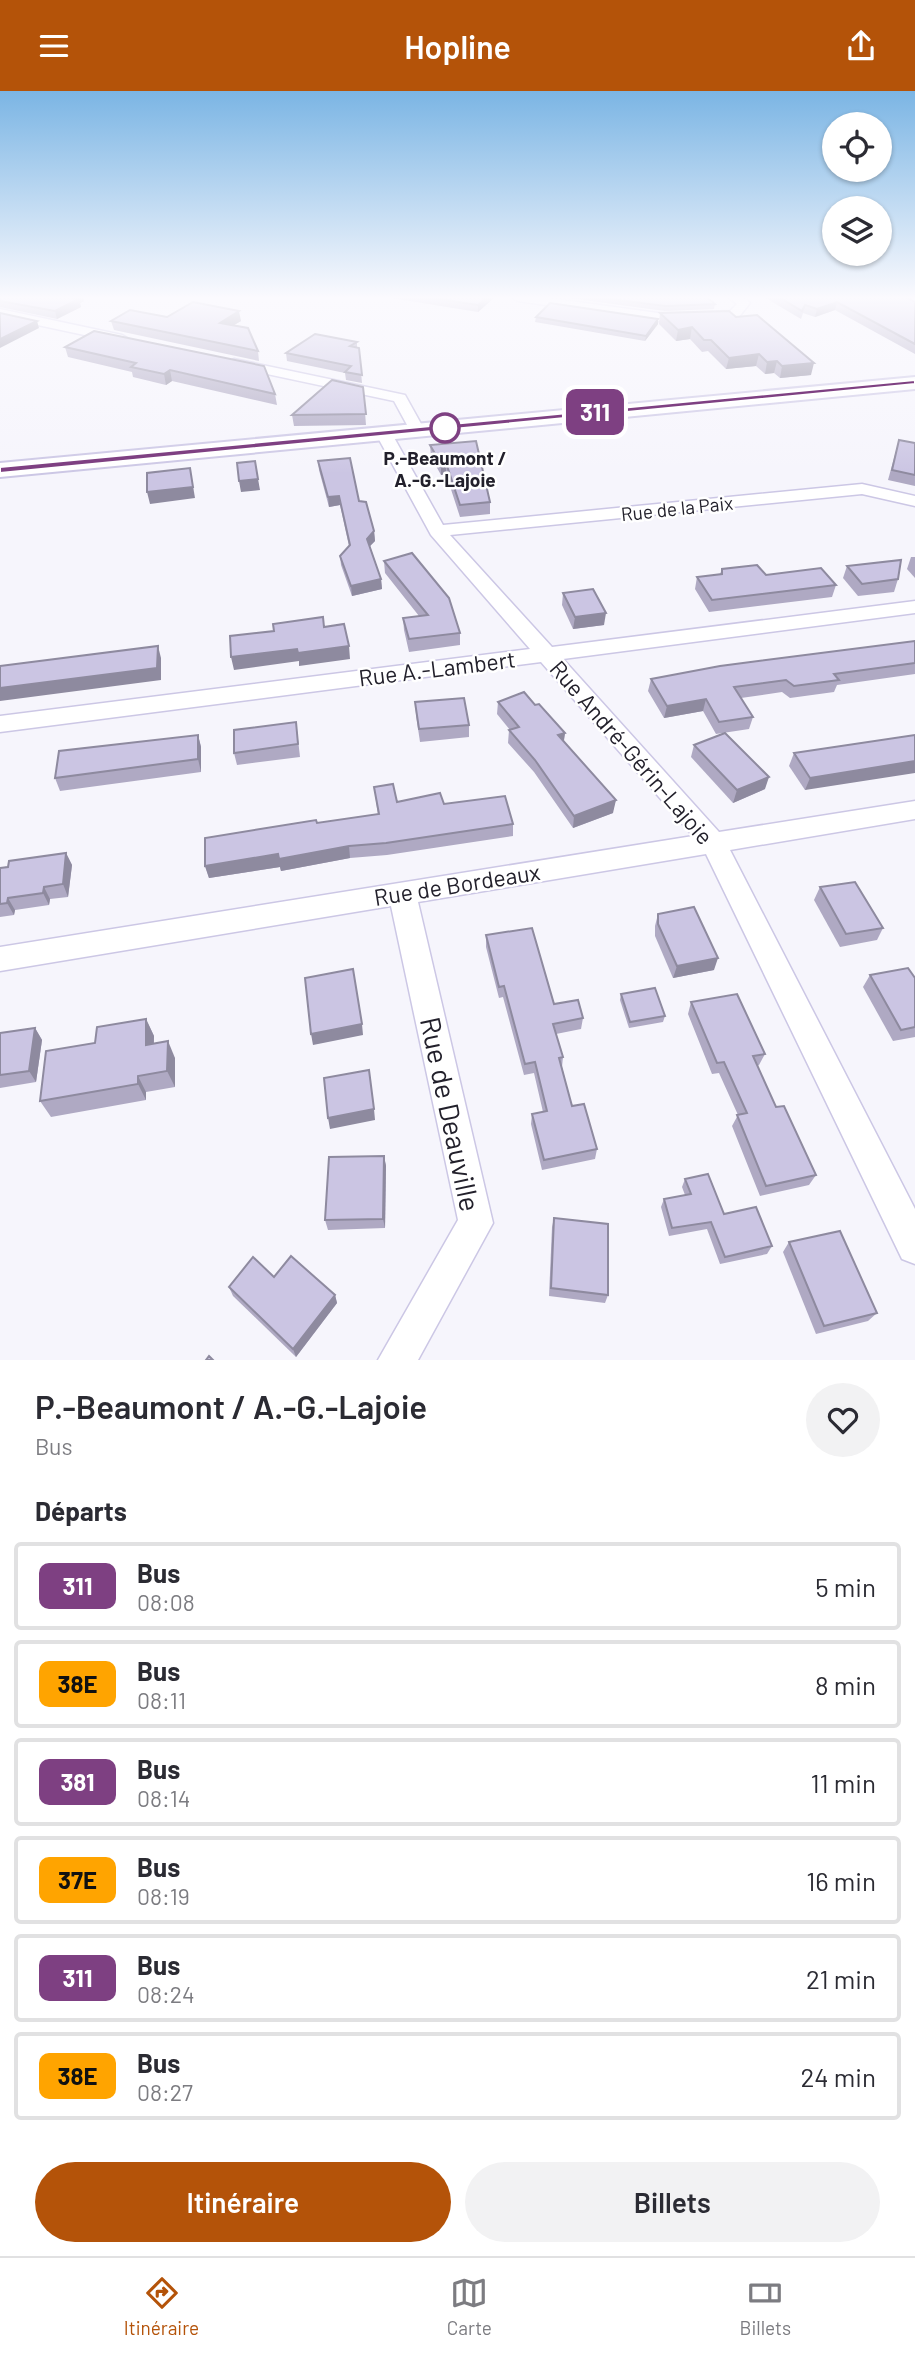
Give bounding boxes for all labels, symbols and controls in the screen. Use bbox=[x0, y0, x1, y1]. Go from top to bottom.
icon: menu bbox=[35, 27, 73, 65]
text: Hopline bbox=[404, 27, 511, 65]
icon: share bbox=[842, 27, 880, 65]
map controls bbox=[822, 112, 892, 266]
button: locate bbox=[822, 112, 892, 182]
button: layers bbox=[822, 196, 892, 266]
line badge: 311 bbox=[555, 389, 635, 435]
text: 311 bbox=[580, 397, 610, 426]
marker: P.-Beaumont / A.-G.-Lajoie bbox=[430, 413, 460, 443]
place label: P.-Beaumont / A.-G.-Lajoie bbox=[383, 446, 507, 491]
street label: Rue de la Paix bbox=[620, 491, 734, 525]
street label: Rue A.-Lambert bbox=[357, 644, 517, 692]
street label: Rue André-Gérin-Lajoie bbox=[544, 654, 720, 850]
street label: Rue de Bordeaux bbox=[372, 857, 542, 911]
street label: Rue de Deauville bbox=[414, 1014, 488, 1214]
button: heart bbox=[806, 1383, 880, 1457]
text: P.-Beaumont / A.-G.-Lajoie bbox=[35, 1386, 427, 1426]
text: Bus bbox=[35, 1432, 73, 1460]
text: Départs bbox=[35, 1495, 127, 1526]
text: Bus bbox=[137, 1557, 180, 1588]
text: 311 bbox=[62, 1571, 93, 1600]
text: 5 min bbox=[815, 1571, 876, 1602]
text: 08:08 bbox=[137, 1588, 195, 1616]
text: Bus bbox=[137, 1655, 180, 1686]
text: 38E bbox=[58, 1669, 97, 1698]
text: 8 min bbox=[815, 1669, 876, 1700]
text: 08:11 bbox=[137, 1686, 186, 1714]
text: Bus bbox=[137, 1753, 180, 1784]
text: 381 bbox=[60, 1767, 95, 1796]
text: 11 min bbox=[810, 1767, 876, 1798]
text: 08:14 bbox=[137, 1784, 191, 1812]
text: Bus bbox=[137, 1851, 180, 1882]
text: 37E bbox=[58, 1865, 97, 1894]
text: 16 min bbox=[806, 1865, 876, 1896]
text: 08:19 bbox=[137, 1882, 190, 1910]
text: Bus bbox=[137, 1949, 180, 1980]
text: 311 bbox=[62, 1963, 93, 1992]
text: 21 min bbox=[806, 1963, 876, 1994]
text: 08:24 bbox=[137, 1980, 195, 2008]
text: Bus bbox=[137, 2047, 180, 2078]
text: 38E bbox=[58, 2061, 97, 2090]
text: 24 min bbox=[800, 2061, 876, 2092]
text: 08:27 bbox=[137, 2078, 193, 2106]
button: Itinéraire bbox=[35, 2162, 451, 2242]
button: Billets bbox=[465, 2162, 880, 2242]
tab: Itinéraire bbox=[124, 2274, 199, 2339]
tab: Carte bbox=[447, 2274, 492, 2339]
tab: Billets bbox=[740, 2274, 791, 2339]

